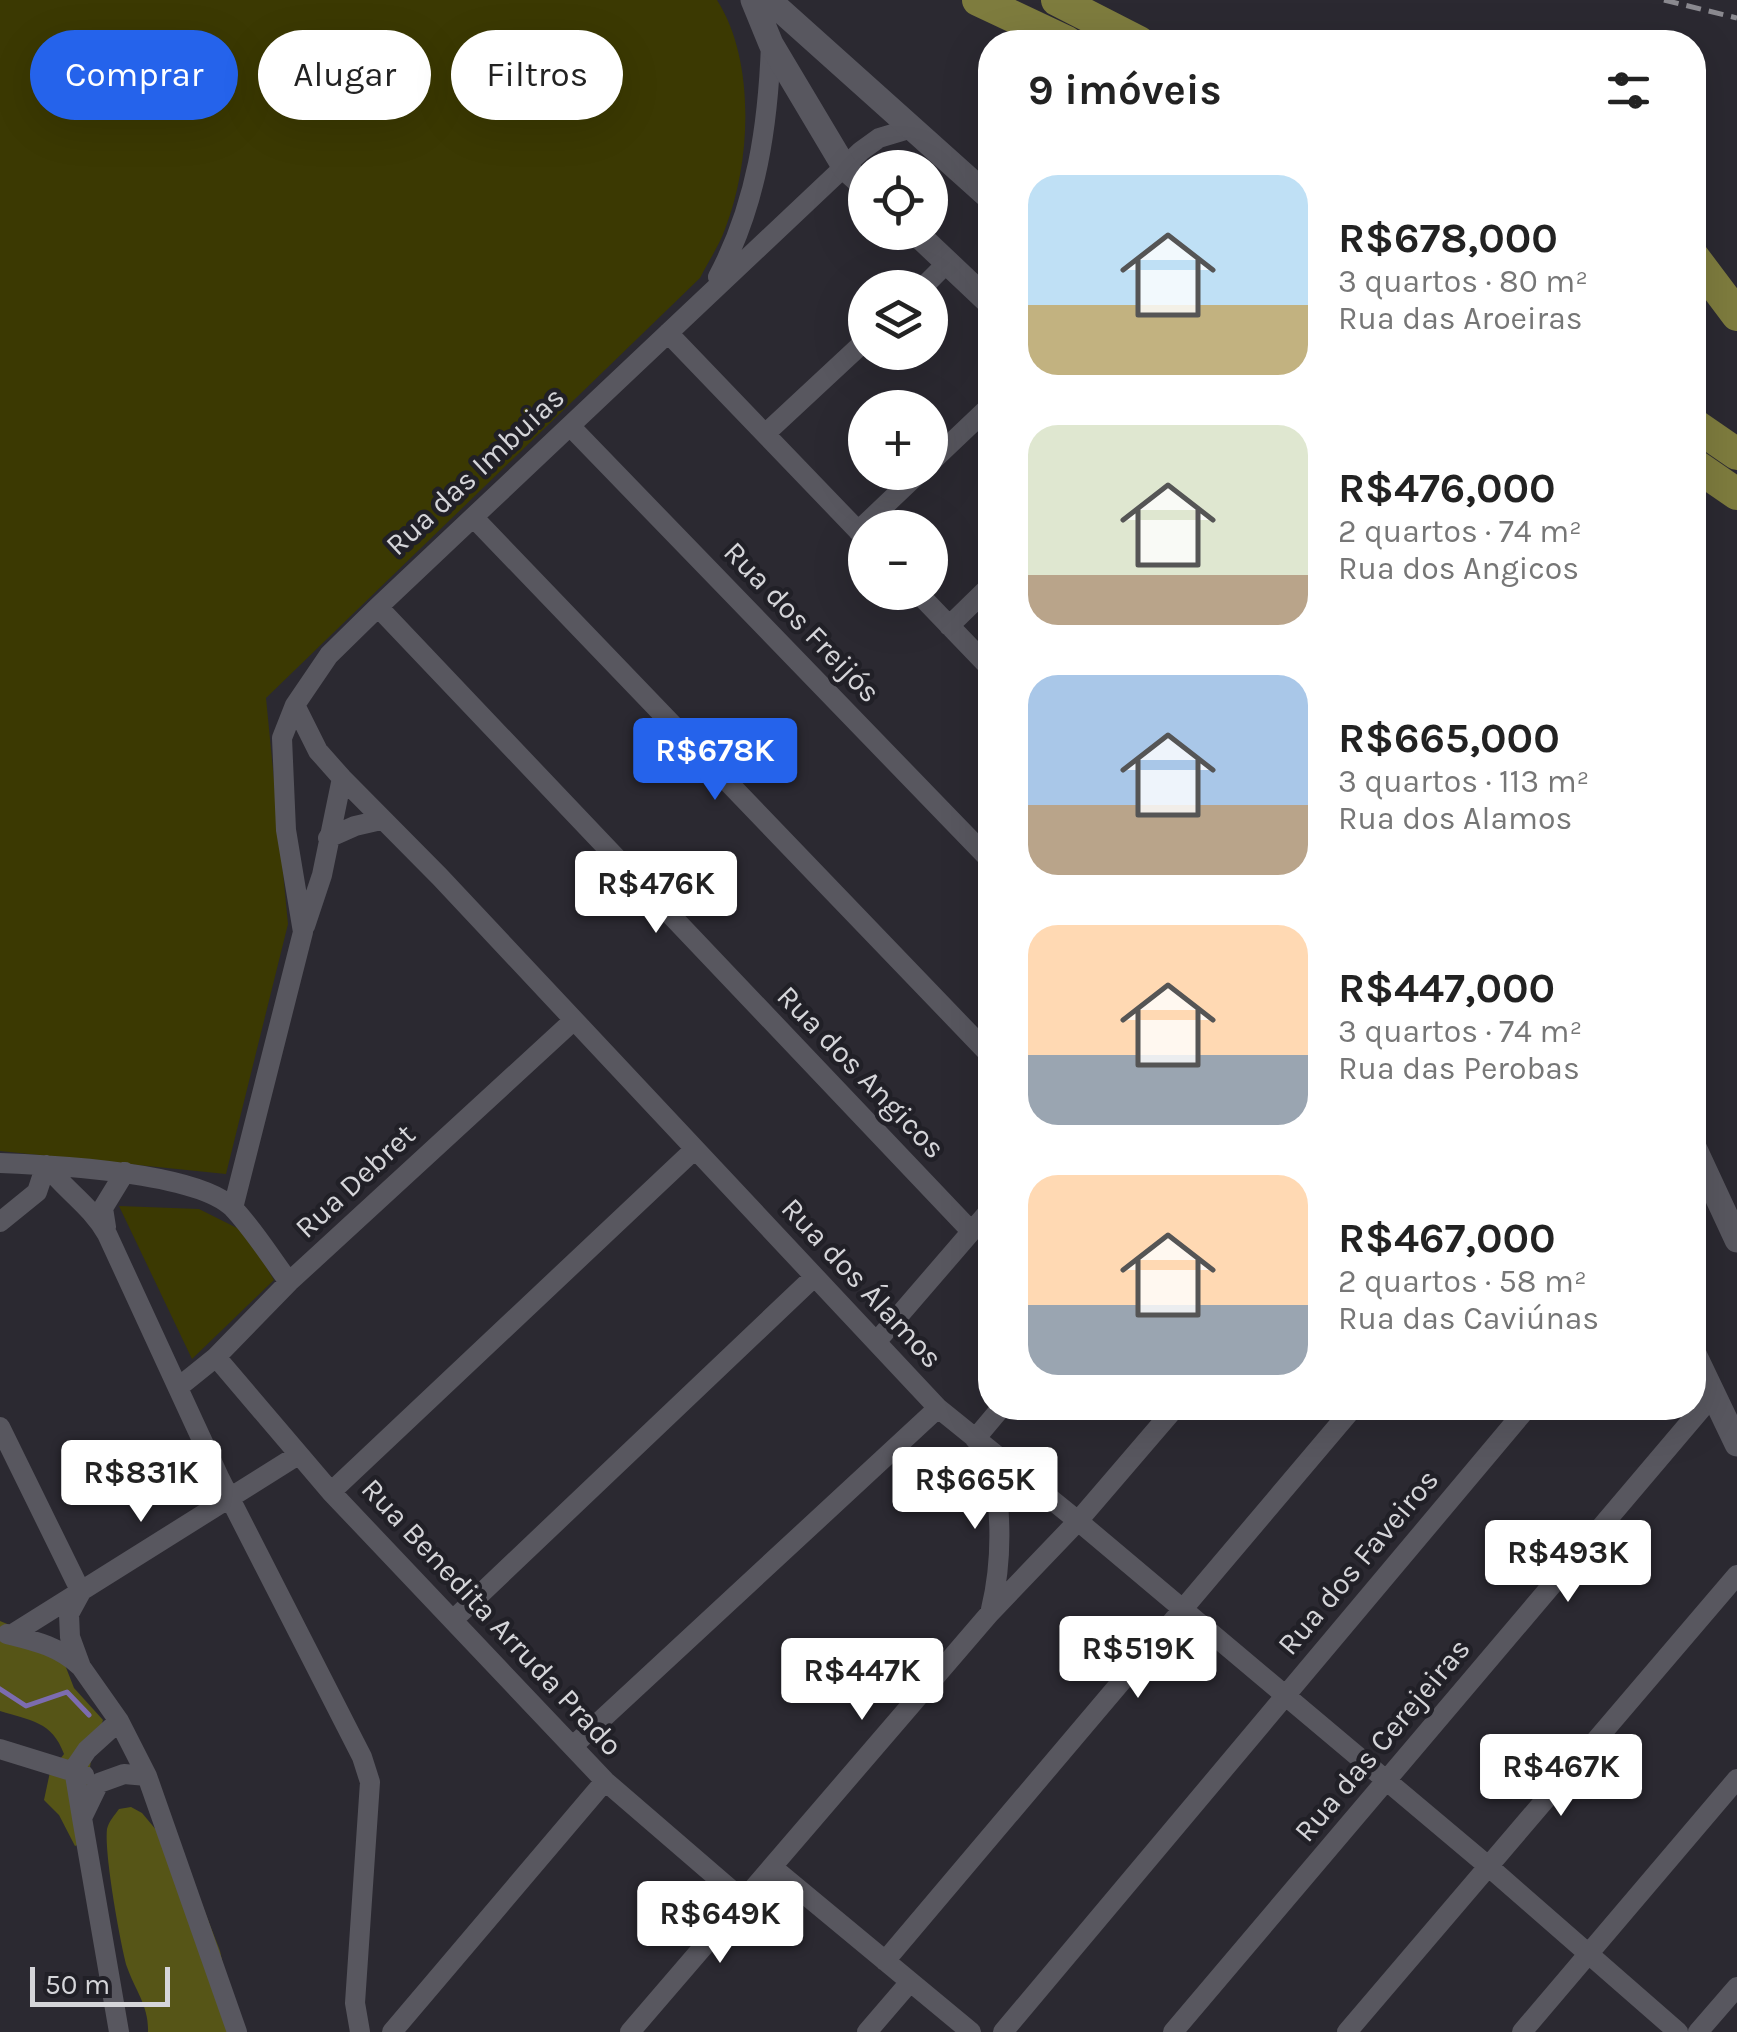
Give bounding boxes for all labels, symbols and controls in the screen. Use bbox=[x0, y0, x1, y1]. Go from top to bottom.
chip: Comprar bbox=[30, 30, 238, 120]
chip: Alugar bbox=[258, 30, 431, 120]
chip: Filtros bbox=[451, 30, 623, 120]
icon: filters bbox=[1601, 63, 1656, 118]
text: 9 imóveis bbox=[1028, 65, 1222, 115]
map controls bbox=[848, 150, 948, 610]
button: locate bbox=[848, 150, 948, 250]
text: R$678,000 bbox=[1338, 213, 1558, 263]
icon: home bbox=[1108, 215, 1228, 335]
text: 3 quartos · 80 m² bbox=[1338, 263, 1588, 300]
button: layers bbox=[848, 270, 948, 370]
text: Rua das Aroeiras bbox=[1338, 300, 1583, 337]
street label: Rua das Imbuias bbox=[378, 379, 572, 563]
button: + bbox=[848, 390, 948, 490]
text: R$476,000 bbox=[1338, 463, 1556, 513]
icon: home bbox=[1108, 465, 1228, 585]
button: − bbox=[848, 510, 948, 610]
text: 2 quartos · 74 m² bbox=[1338, 513, 1582, 550]
street label: Rua dos Freijós bbox=[716, 534, 888, 710]
text: Rua dos Angicos bbox=[1338, 550, 1579, 587]
text: R$665,000 bbox=[1338, 713, 1560, 763]
icon: home bbox=[1108, 715, 1228, 835]
pin: R$678K bbox=[634, 718, 796, 803]
text: R$678K bbox=[655, 732, 775, 769]
text: 3 quartos · 113 m² bbox=[1338, 763, 1589, 800]
text: Rua dos Alamos bbox=[1338, 800, 1572, 837]
pin: R$476K bbox=[575, 851, 737, 936]
text: R$476K bbox=[597, 865, 715, 902]
text: R$447,000 bbox=[1338, 963, 1555, 1013]
icon: home bbox=[1108, 965, 1228, 1085]
street label: Rua dos Angicos bbox=[770, 978, 952, 1166]
text: 3 quartos · 74 m² bbox=[1338, 1013, 1582, 1050]
text: Rua das Perobas bbox=[1338, 1050, 1580, 1087]
street label: Rua Debret bbox=[288, 1116, 422, 1246]
street label: Rua dos Álamos bbox=[774, 1190, 950, 1376]
text: R$467,000 bbox=[1338, 1213, 1556, 1263]
icon: home bbox=[1108, 1215, 1228, 1335]
text: 2 quartos · 58 m² bbox=[1338, 1263, 1587, 1300]
text: Rua das Caviúnas bbox=[1338, 1300, 1599, 1337]
pin: R$831K bbox=[60, 1440, 222, 1525]
pin: R$665K bbox=[894, 1447, 1056, 1532]
text: R$831K bbox=[83, 1454, 199, 1491]
text: R$665K bbox=[914, 1461, 1036, 1498]
street label: Rua dos Faveiros bbox=[1270, 1462, 1446, 1662]
street label: Rua Benedita Arruda Prado bbox=[354, 1471, 630, 1763]
pin: R$493K bbox=[1487, 1520, 1649, 1605]
text: R$493K bbox=[1507, 1534, 1629, 1571]
pin: R$519K bbox=[1057, 1616, 1219, 1701]
text: R$519K bbox=[1081, 1630, 1195, 1667]
street label: Rua das Cerejeiras bbox=[1286, 1631, 1478, 1849]
pin: R$447K bbox=[781, 1638, 943, 1723]
text: R$447K bbox=[803, 1652, 921, 1689]
pin: R$467K bbox=[1480, 1734, 1642, 1819]
text: R$467K bbox=[1502, 1748, 1620, 1785]
pin: R$649K bbox=[639, 1881, 801, 1966]
text: R$649K bbox=[659, 1895, 781, 1932]
scale bar bbox=[30, 1962, 170, 2006]
text: 50 m bbox=[45, 1968, 110, 2001]

